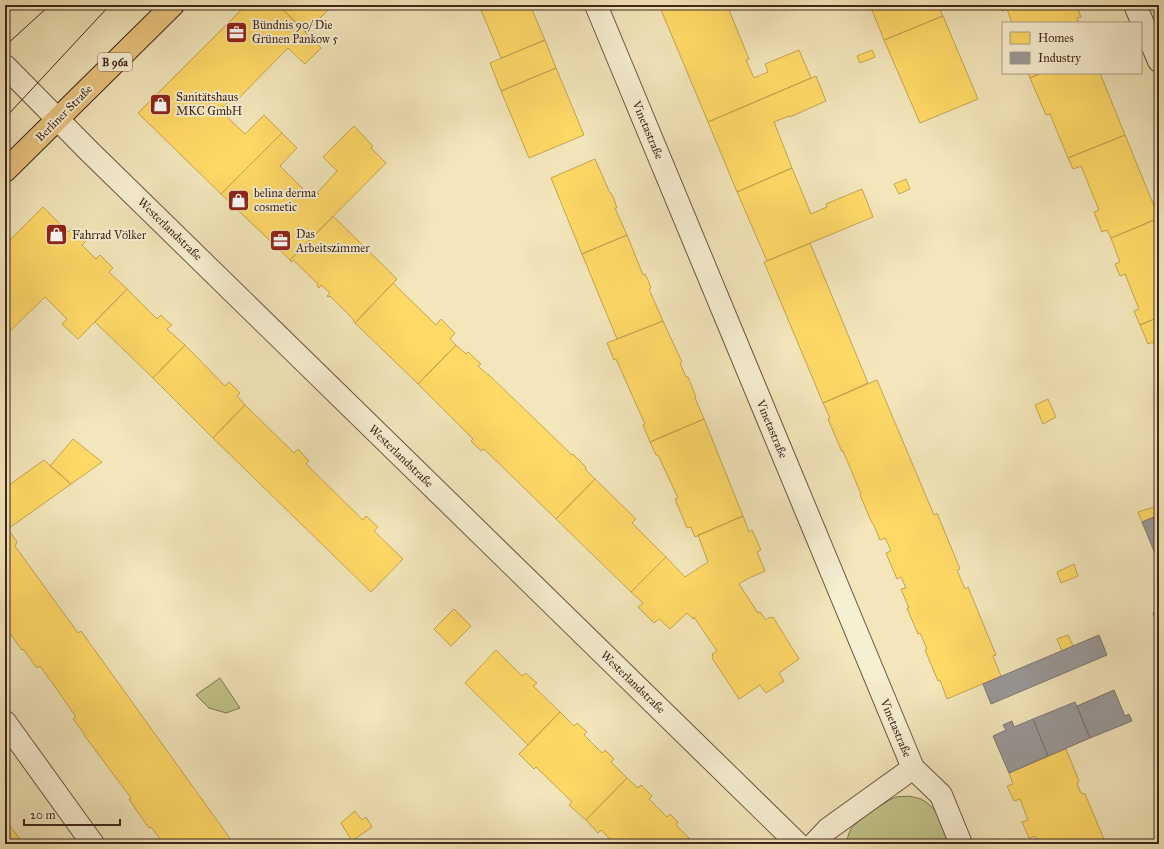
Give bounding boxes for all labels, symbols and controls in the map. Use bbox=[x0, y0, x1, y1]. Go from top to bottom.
place label: Bündnis 90/ Die Grünen Pankow 5 bbox=[252, 18, 338, 46]
office icon: Bündnis 90/ Die Grünen Pankow 5 bbox=[224, 19, 250, 45]
legend bbox=[1002, 22, 1142, 74]
text: Homes bbox=[1038, 31, 1074, 45]
text: Industry bbox=[1038, 51, 1081, 65]
road number: B 96a bbox=[98, 53, 132, 71]
street label: Berliner Straße bbox=[33, 82, 95, 144]
place label: Sanitätshaus MKC GmbH bbox=[176, 90, 242, 118]
shop icon: Sanitätshaus MKC GmbH bbox=[148, 91, 174, 117]
street label: Vinetastraße bbox=[629, 98, 667, 161]
place label: belina derma cosmetic bbox=[254, 186, 317, 214]
shop icon: belina derma cosmetic bbox=[226, 187, 252, 213]
street label: Westerlandstraße bbox=[135, 195, 205, 263]
shop icon: Fahrrad Völker bbox=[44, 222, 70, 248]
place label: Das Arbeitszimmer bbox=[295, 227, 370, 255]
place label: Fahrrad Völker bbox=[72, 228, 147, 242]
office icon: Das Arbeitszimmer bbox=[267, 228, 293, 254]
street label: Vinetastraße bbox=[753, 397, 791, 460]
street label: Westerlandstraße bbox=[366, 422, 436, 490]
street label: Westerlandstraße bbox=[598, 648, 668, 716]
street label: Vinetastraße bbox=[877, 696, 915, 759]
scale bar bbox=[24, 801, 120, 827]
text: 20 m bbox=[30, 808, 56, 822]

